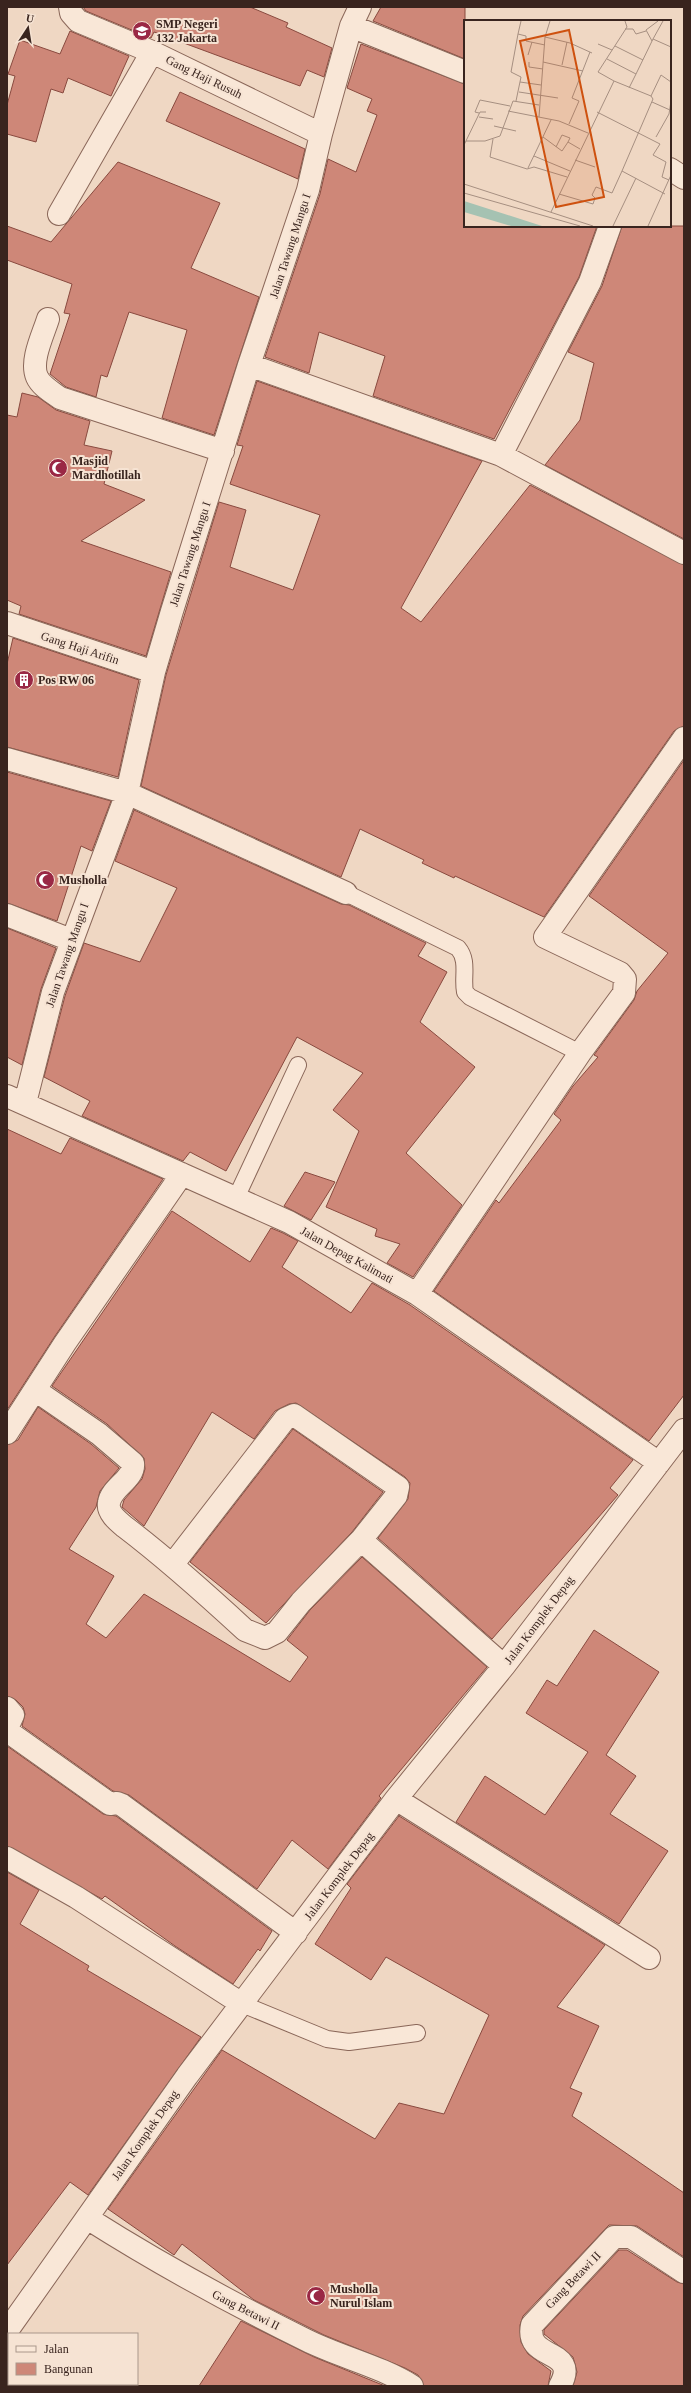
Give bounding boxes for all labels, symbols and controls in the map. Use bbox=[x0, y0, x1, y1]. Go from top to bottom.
north arrow bbox=[8, 8, 48, 48]
text: U bbox=[25, 12, 35, 25]
place label: SMP Negeri 132 Jakarta bbox=[156, 17, 218, 45]
school or university icon: SMP Negeri 132 Jakarta bbox=[131, 20, 153, 42]
inset map bbox=[464, 20, 671, 227]
street label: Gang Haji Rusuh bbox=[163, 52, 245, 102]
street label: Jalan Tawang Mangu I bbox=[266, 192, 314, 300]
place label: Masjid Mardhotillah bbox=[72, 454, 141, 482]
mosque icon: Masjid Mardhotillah bbox=[47, 457, 69, 479]
street label: Jalan Tawang Mangu I bbox=[166, 500, 214, 608]
street label: Gang Haji Arifin bbox=[39, 629, 121, 667]
building icon: Pos RW 06 bbox=[13, 669, 35, 691]
place label: Pos RW 06 bbox=[38, 673, 94, 687]
mosque icon: Musholla bbox=[34, 869, 56, 891]
place label: Musholla bbox=[59, 873, 107, 887]
street label: Jalan Tawang Mangu I bbox=[43, 901, 91, 1009]
street label: Jalan Depag Kalimati bbox=[298, 1224, 396, 1287]
street label: Jalan Komplek Depag bbox=[501, 1573, 577, 1667]
street label: Jalan Komplek Depag bbox=[301, 1829, 377, 1923]
street label: Jalan Komplek Depag bbox=[109, 2087, 181, 2183]
street label: Gang Betawi II bbox=[542, 2249, 604, 2311]
place label: Musholla Nurul Islam bbox=[330, 2282, 392, 2310]
mosque icon: Musholla Nurul Islam bbox=[305, 2285, 327, 2307]
street label: Gang Betawi II bbox=[210, 2287, 282, 2333]
legend bbox=[8, 2333, 138, 2385]
text: Jalan bbox=[44, 2342, 69, 2356]
text: Bangunan bbox=[44, 2362, 93, 2376]

